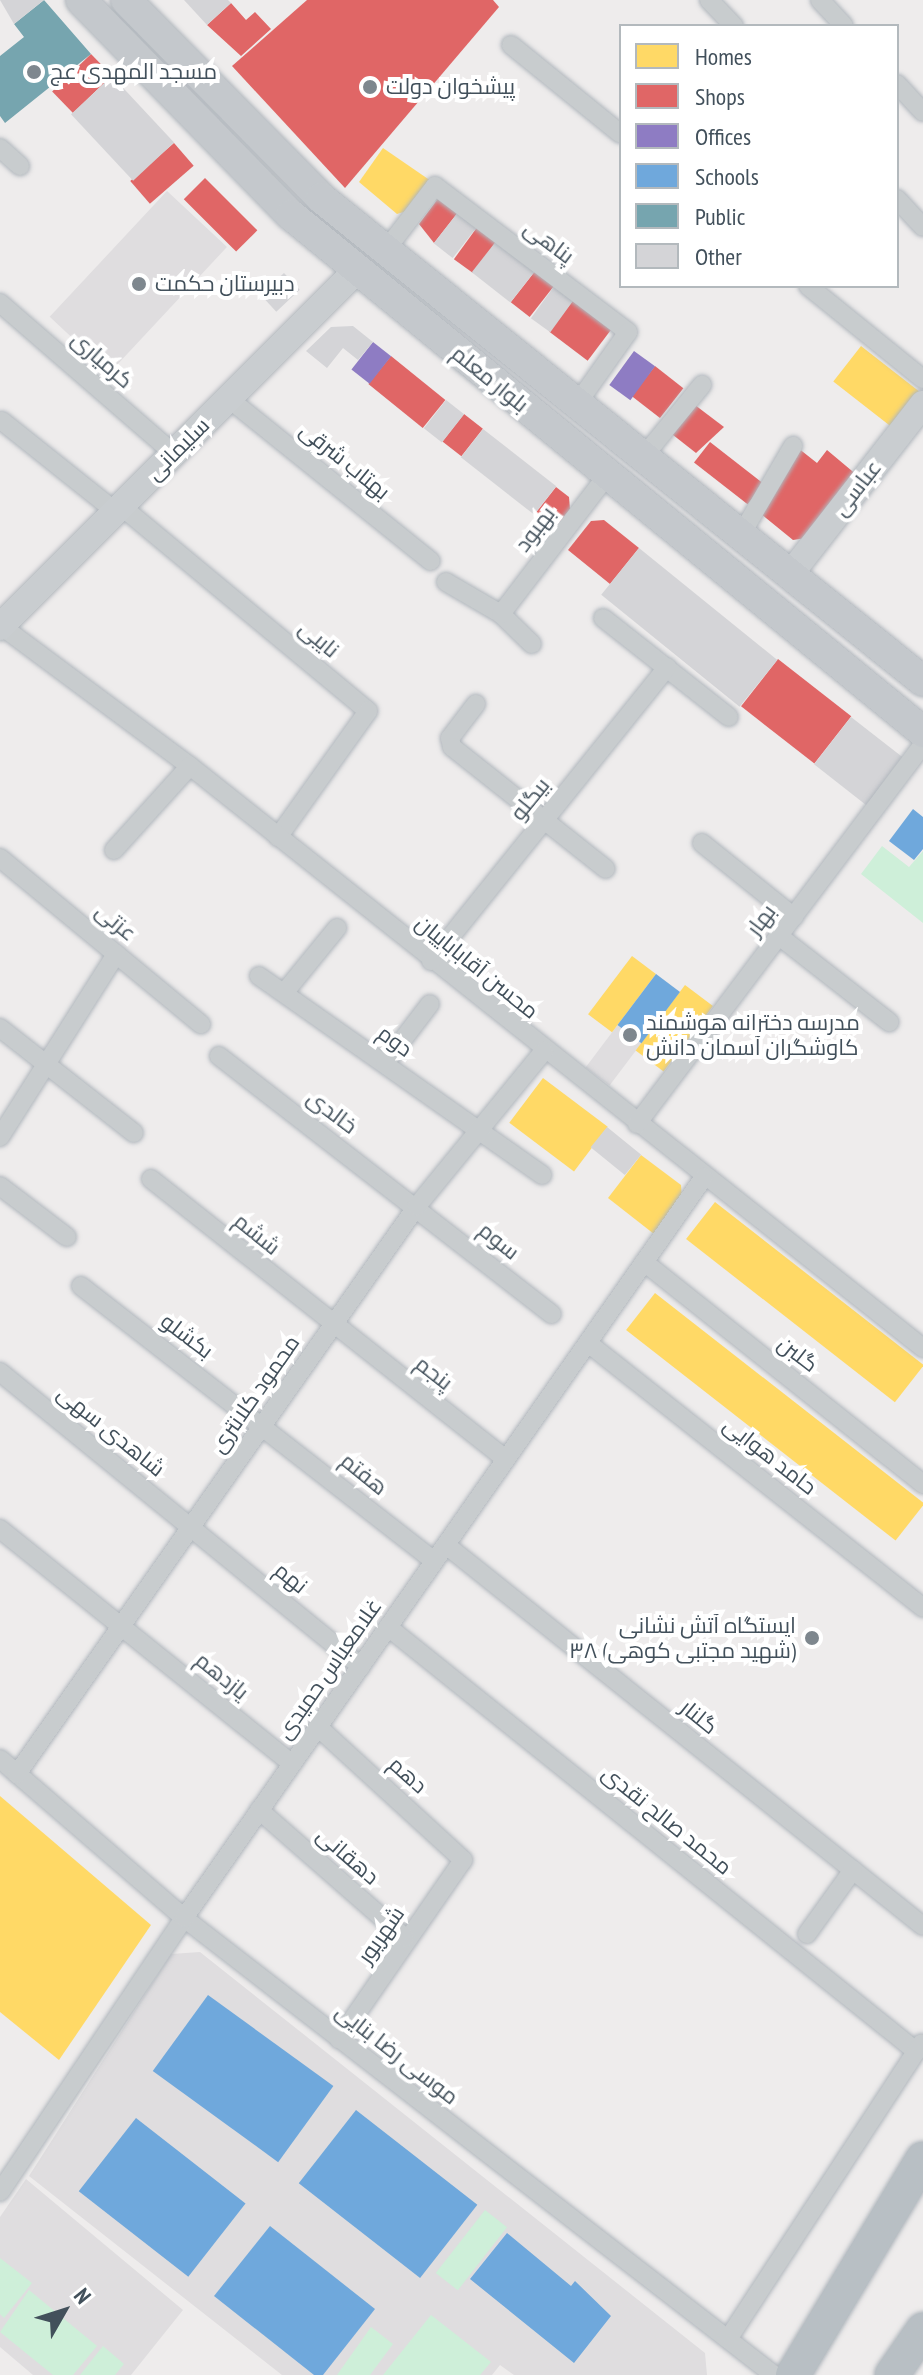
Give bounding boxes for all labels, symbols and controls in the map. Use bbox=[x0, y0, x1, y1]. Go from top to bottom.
legend bbox=[619, 24, 899, 288]
text: Homes bbox=[695, 41, 752, 72]
place label: مسجد المهدی عج bbox=[50, 59, 217, 85]
marker: مسجد المهدی عج bbox=[25, 63, 43, 81]
place label: پیشخوان دولت bbox=[386, 74, 515, 100]
marker: پیشخوان دولت bbox=[361, 78, 379, 96]
text: Shops bbox=[695, 81, 745, 112]
text: Offices bbox=[695, 121, 751, 152]
text: Schools bbox=[695, 161, 759, 192]
text: Public bbox=[695, 201, 745, 232]
street label: پناهی bbox=[519, 215, 579, 269]
text: Other bbox=[695, 241, 742, 272]
place label: دبیرستان حکمت bbox=[155, 271, 295, 297]
marker: دبیرستان حکمت bbox=[130, 275, 148, 293]
street label: کرمیاری bbox=[66, 326, 138, 394]
street label: بلوار معلم bbox=[446, 340, 534, 418]
street label: سلیمانی bbox=[141, 412, 215, 486]
street label: بهتاب شرقی bbox=[295, 417, 395, 505]
street label: عباسی bbox=[827, 455, 887, 521]
street label: بهبود bbox=[509, 501, 561, 557]
street label: نایبی bbox=[294, 615, 344, 663]
street label: بیگلو bbox=[505, 772, 555, 826]
street label: عزتی bbox=[90, 897, 142, 947]
street label: بهار bbox=[741, 899, 781, 941]
street label: محسن آقاباباییان bbox=[410, 910, 544, 1024]
place label: مدرسه دخترانه هوشمند کاوشگران آسمان دانش bbox=[646, 1009, 860, 1060]
street label: دوم bbox=[373, 1020, 417, 1062]
marker: مدرسه دخترانه هوشمند کاوشگران آسمان دانش bbox=[621, 1026, 639, 1044]
street label: خالدی bbox=[302, 1085, 362, 1139]
street label: ششم bbox=[229, 1208, 285, 1260]
street label: سوم bbox=[473, 1217, 525, 1265]
street label: بکشلو bbox=[156, 1308, 218, 1364]
street label: محمود کلانتری bbox=[205, 1330, 305, 1458]
street label: گلبن bbox=[773, 1330, 823, 1378]
street label: پنجم bbox=[410, 1350, 458, 1396]
street label: شاهدی سهی bbox=[52, 1380, 170, 1482]
street label: حامد هوایی bbox=[718, 1412, 822, 1500]
street label: هفتم bbox=[335, 1447, 393, 1501]
street label: نهم bbox=[269, 1557, 313, 1599]
street label: غلامعباس حمیدی bbox=[271, 1594, 387, 1744]
place label: ایستگاه آتش نشانی ۳۸ (شهید مجتبی کوهی) bbox=[569, 1612, 796, 1664]
marker: ایستگاه آتش نشانی ۳۸ (شهید مجتبی کوهی) bbox=[803, 1629, 821, 1647]
street label: یازدهم bbox=[190, 1647, 254, 1705]
street label: گلنار bbox=[675, 1694, 723, 1740]
street label: دهم bbox=[383, 1751, 433, 1799]
street label: محمد صالح نقدی bbox=[597, 1760, 737, 1880]
street label: دهقانی bbox=[311, 1822, 385, 1890]
street label: شهریور bbox=[352, 1901, 410, 1969]
street label: موسی رضا بنایی bbox=[330, 1998, 464, 2110]
north arrow bbox=[24, 2271, 104, 2351]
text: N bbox=[68, 2282, 97, 2309]

